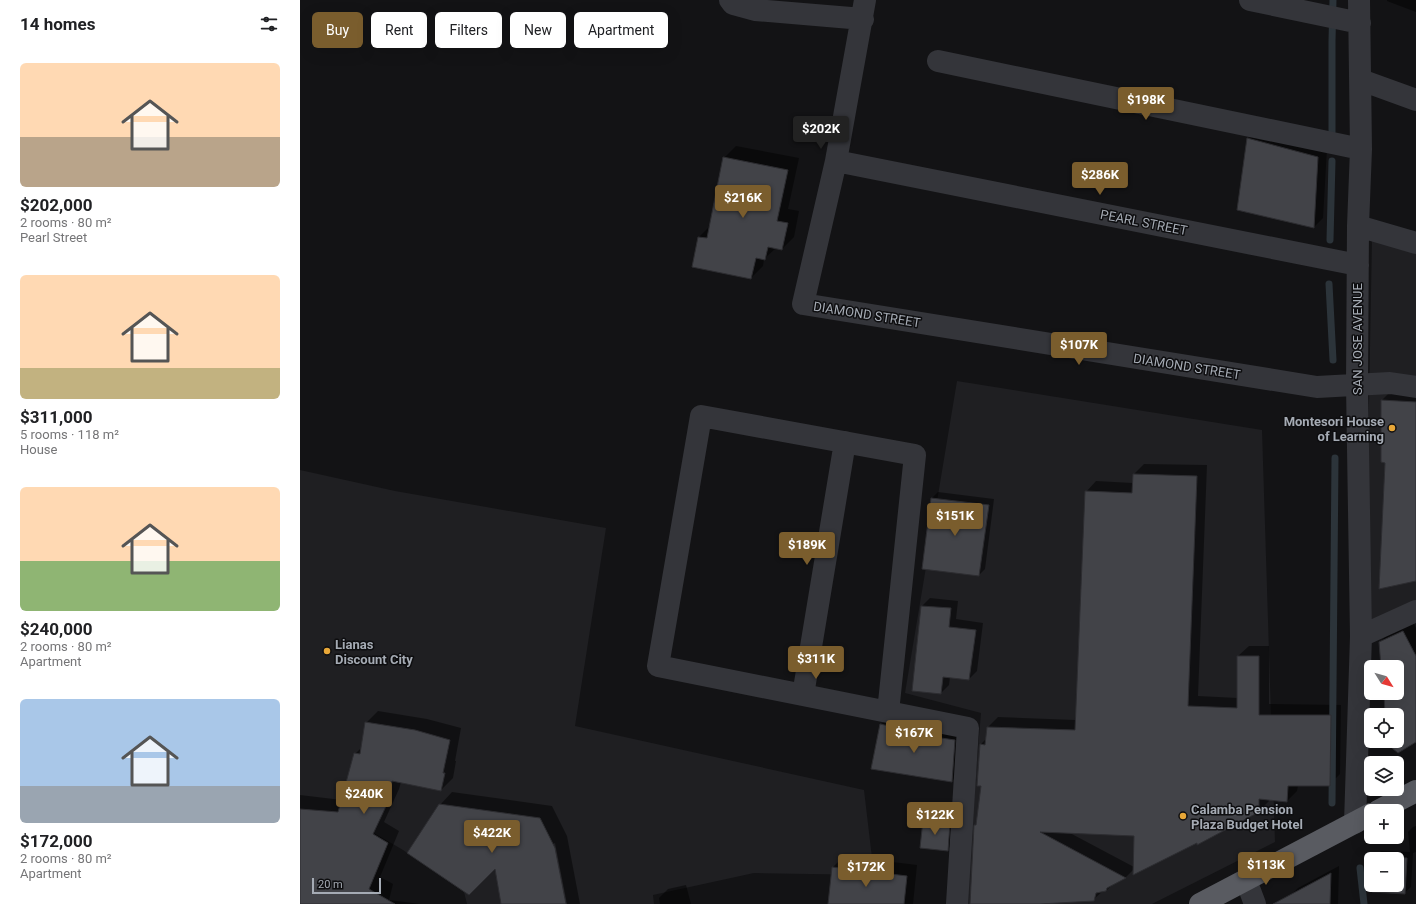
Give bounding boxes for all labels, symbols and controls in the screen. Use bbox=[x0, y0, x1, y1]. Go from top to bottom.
chip: Buy bbox=[312, 12, 363, 48]
chip: Rent bbox=[371, 12, 427, 48]
chip: Filters bbox=[435, 12, 502, 48]
chip: New bbox=[510, 12, 566, 48]
chip: Apartment bbox=[574, 12, 668, 48]
icon: filters bbox=[258, 13, 280, 35]
text: 14 homes bbox=[20, 14, 96, 34]
pin: $198K bbox=[1118, 87, 1174, 121]
icon: home bbox=[114, 89, 186, 161]
text: $198K bbox=[1127, 92, 1165, 107]
pin: $202K bbox=[793, 116, 849, 150]
text: $202K bbox=[802, 121, 840, 136]
pin: $286K bbox=[1072, 162, 1128, 196]
text: $286K bbox=[1081, 167, 1119, 182]
pin: $216K bbox=[715, 185, 771, 219]
text: $216K bbox=[724, 190, 762, 205]
text: $202,000 bbox=[20, 195, 92, 215]
street label: PEARL STREET bbox=[1099, 207, 1189, 238]
text: 2 rooms · 80 m² bbox=[20, 215, 112, 230]
text: Pearl Street bbox=[20, 230, 87, 245]
street label: SAN JOSE AVENUE bbox=[1350, 283, 1365, 395]
street label: DIAMOND STREET bbox=[812, 299, 922, 330]
icon: home bbox=[114, 301, 186, 373]
pin: $107K bbox=[1051, 332, 1107, 366]
text: $107K bbox=[1060, 337, 1098, 352]
street label: DIAMOND STREET bbox=[1132, 351, 1242, 382]
text: $311,000 bbox=[20, 407, 92, 427]
place label: Montesori House of Learning bbox=[1284, 414, 1384, 444]
marker: Montesori House of Learning bbox=[1387, 423, 1397, 433]
text: 5 rooms · 118 m² bbox=[20, 427, 119, 442]
text: House bbox=[20, 442, 57, 457]
pin: $151K bbox=[927, 503, 983, 537]
text: $151K bbox=[936, 508, 974, 523]
icon: home bbox=[114, 513, 186, 585]
pin: $189K bbox=[779, 532, 835, 566]
text: $189K bbox=[788, 537, 826, 552]
text: $240,000 bbox=[20, 619, 92, 639]
place label: Lianas Discount City bbox=[335, 637, 413, 667]
text: 2 rooms · 80 m² bbox=[20, 639, 112, 654]
marker: Lianas Discount City bbox=[322, 646, 332, 656]
pin: $311K bbox=[788, 646, 844, 680]
text: $311K bbox=[797, 651, 835, 666]
text: Apartment bbox=[20, 654, 82, 669]
north arrow bbox=[1364, 660, 1404, 700]
map controls bbox=[1364, 660, 1404, 892]
button: locate bbox=[1364, 708, 1404, 748]
pin: $167K bbox=[886, 720, 942, 754]
icon: home bbox=[114, 725, 186, 797]
text: $167K bbox=[895, 725, 933, 740]
button: layers bbox=[1364, 756, 1404, 796]
pin: $240K bbox=[336, 781, 392, 815]
text: $240K bbox=[345, 786, 383, 801]
pin: $122K bbox=[907, 802, 963, 836]
place label: Calamba Pension Plaza Budget Hotel bbox=[1191, 802, 1303, 832]
button: + bbox=[1364, 804, 1404, 844]
text: $122K bbox=[916, 807, 954, 822]
marker: Calamba Pension Plaza Budget Hotel bbox=[1178, 811, 1188, 821]
pin: $422K bbox=[464, 820, 520, 854]
text: $422K bbox=[473, 825, 511, 840]
text: $172,000 bbox=[20, 831, 92, 851]
text: 2 rooms · 80 m² bbox=[20, 851, 112, 866]
pin: $113K bbox=[1238, 852, 1294, 886]
button: − bbox=[1364, 852, 1404, 892]
pin: $172K bbox=[838, 854, 894, 888]
text: $113K bbox=[1247, 857, 1285, 872]
text: $172K bbox=[847, 859, 885, 874]
text: Apartment bbox=[20, 866, 82, 881]
scale bar bbox=[312, 876, 381, 895]
text: 20 m bbox=[318, 878, 343, 891]

